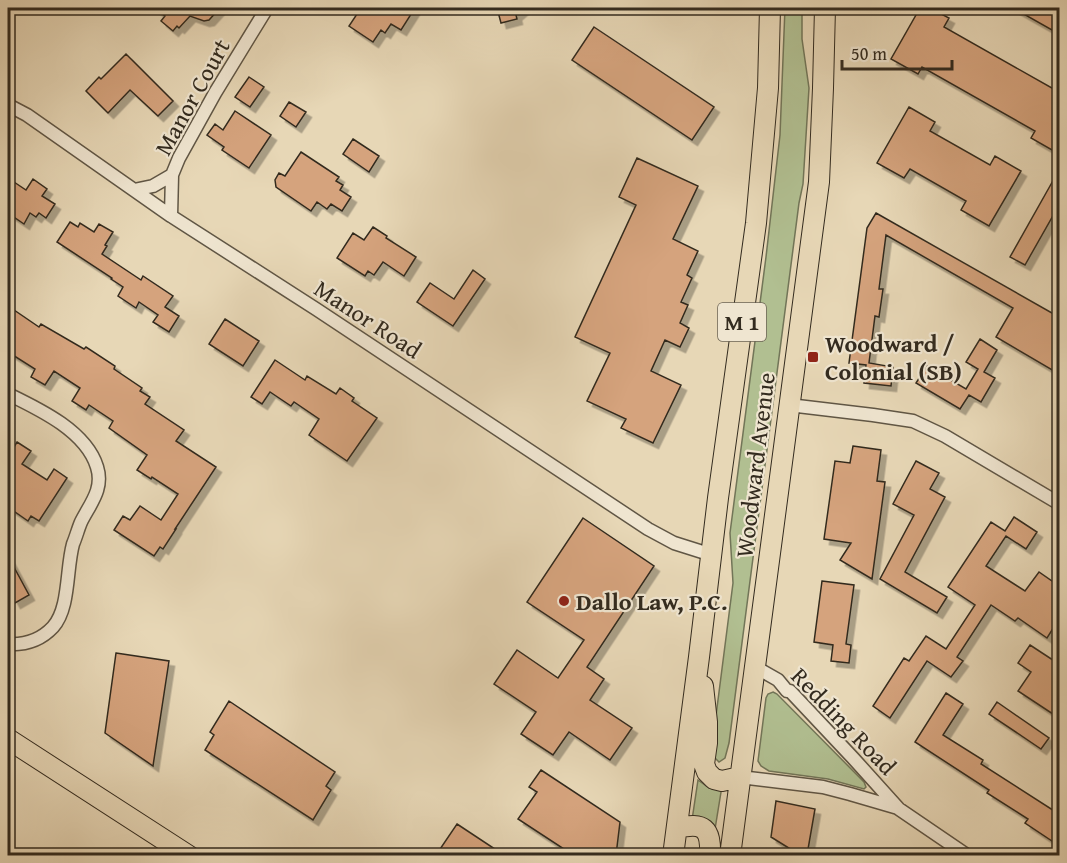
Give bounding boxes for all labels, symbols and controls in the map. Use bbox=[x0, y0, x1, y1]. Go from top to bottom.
street label: Manor Court bbox=[146, 32, 239, 162]
scale bar bbox=[842, 33, 952, 71]
text: 50 m bbox=[851, 40, 887, 67]
street label: Manor Road bbox=[307, 271, 429, 367]
road number: M 1 bbox=[718, 303, 766, 341]
place label: Woodward / Colonial (SB) bbox=[825, 326, 962, 389]
marker: Woodward / Colonial (SB) bbox=[806, 350, 820, 364]
street label: Woodward Avenue bbox=[726, 370, 784, 560]
place label: Dallo Law, P.C. bbox=[576, 584, 728, 619]
marker: Dallo Law, P.C. bbox=[557, 594, 571, 608]
street label: Redding Road bbox=[783, 659, 905, 783]

